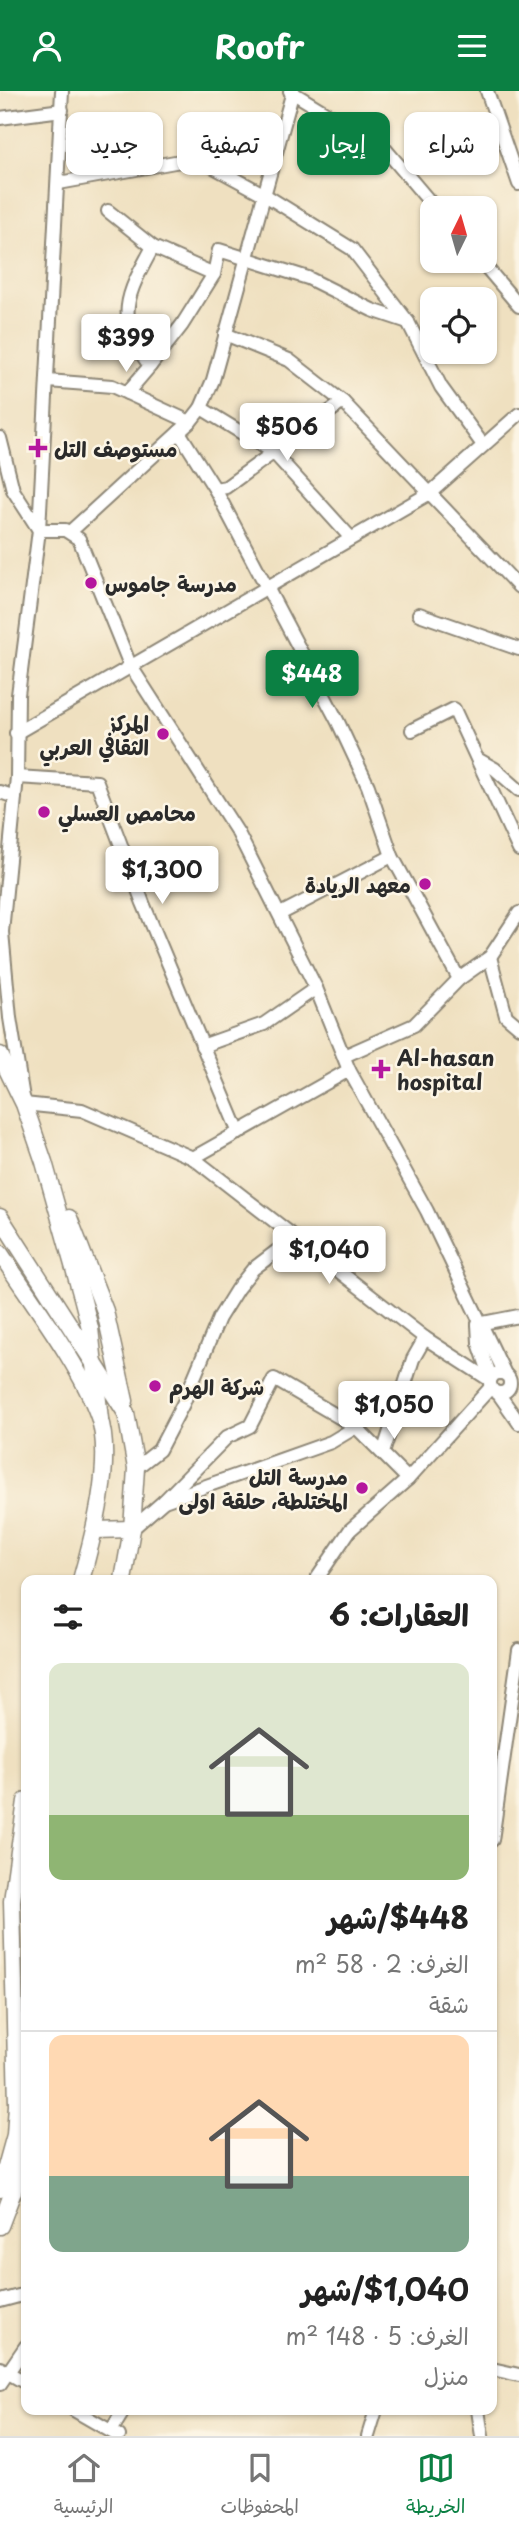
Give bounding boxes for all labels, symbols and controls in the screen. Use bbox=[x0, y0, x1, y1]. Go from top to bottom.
text: Roofr bbox=[215, 22, 304, 70]
icon: person bbox=[28, 27, 66, 65]
icon: menu bbox=[453, 27, 491, 65]
chip: جديد bbox=[66, 112, 163, 175]
chip: تصفية bbox=[177, 112, 283, 175]
chip: إيجار bbox=[297, 112, 390, 175]
chip: شراء bbox=[404, 112, 499, 175]
north arrow bbox=[420, 196, 497, 273]
map controls bbox=[420, 196, 497, 364]
button: locate bbox=[420, 287, 497, 364]
pin: $399 bbox=[85, 315, 167, 374]
text: $399 bbox=[97, 319, 155, 354]
pin: $506 bbox=[246, 403, 328, 463]
text: $506 bbox=[256, 408, 318, 443]
place label: مستوصف التل bbox=[54, 432, 178, 464]
marker: مستوصف التل bbox=[28, 438, 48, 458]
place label: مدرسة جاموس bbox=[105, 567, 237, 599]
marker: مدرسة جاموس bbox=[83, 575, 99, 591]
pin: $448 bbox=[271, 651, 353, 710]
text: $448 bbox=[282, 655, 342, 690]
place label: المركز الثقافي العربي bbox=[39, 706, 149, 767]
marker: المركز الثقافي العربي bbox=[155, 726, 171, 742]
place label: محامص العسلي bbox=[58, 796, 196, 833]
marker: محامص العسلي bbox=[36, 804, 52, 820]
pin: $1,300 bbox=[105, 847, 219, 906]
text: $1,300 bbox=[121, 851, 203, 886]
place label: معهد الريادة bbox=[305, 868, 411, 900]
marker: معهد الريادة bbox=[417, 876, 433, 892]
place label: Al-hasan hospital bbox=[397, 1041, 495, 1097]
marker: Al-hasan hospital bbox=[371, 1059, 391, 1079]
pin: $1,040 bbox=[272, 1227, 386, 1286]
text: $1,040 bbox=[289, 1231, 369, 1266]
place label: شركة الهرم bbox=[169, 1370, 264, 1404]
marker: شركة الهرم bbox=[147, 1378, 163, 1394]
pin: $1,050 bbox=[337, 1381, 451, 1441]
text: $1,050 bbox=[354, 1386, 434, 1421]
place label: مدرسة التل المختلطة، حلقة اولى bbox=[178, 1460, 348, 1516]
marker: مدرسة التل المختلطة، حلقة اولى bbox=[354, 1480, 370, 1496]
text: العقارات: 6 bbox=[329, 1591, 469, 1636]
icon: filters bbox=[49, 1598, 87, 1636]
icon: home bbox=[196, 1709, 322, 1835]
text: $448/شهر bbox=[327, 1894, 469, 1939]
text: الغرف: 2 · 58 m² bbox=[295, 1946, 469, 1981]
text: شقة bbox=[429, 1986, 469, 2021]
icon: home bbox=[196, 2081, 322, 2207]
text: $1,040/شهر bbox=[302, 2266, 469, 2311]
text: الغرف: 5 · 148 m² bbox=[286, 2318, 469, 2353]
text: منزل bbox=[424, 2358, 469, 2393]
tab: الرئيسية bbox=[54, 2449, 113, 2523]
tab: المحفوظات bbox=[221, 2449, 299, 2523]
tab: الخريطة bbox=[406, 2449, 465, 2523]

